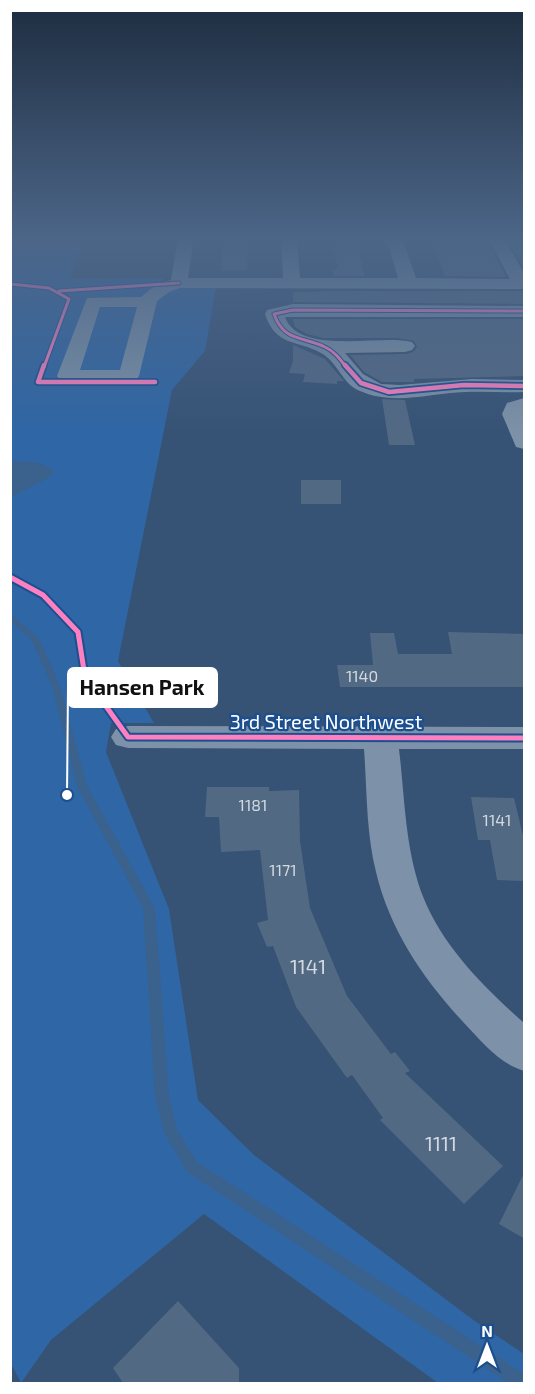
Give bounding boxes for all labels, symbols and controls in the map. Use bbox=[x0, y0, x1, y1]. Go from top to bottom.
house number: 1140 bbox=[346, 666, 378, 685]
callout: Hansen Park bbox=[68, 668, 217, 707]
text: Hansen Park bbox=[80, 674, 205, 699]
street label: 3rd Street Northwest bbox=[230, 709, 423, 733]
house number: 1181 bbox=[239, 795, 267, 814]
house number: 1141 bbox=[483, 810, 511, 829]
house number: 1171 bbox=[269, 860, 297, 879]
house number: 1141 bbox=[290, 954, 326, 978]
house number: 1111 bbox=[425, 1131, 457, 1155]
north arrow bbox=[457, 1316, 517, 1376]
text: N bbox=[481, 1321, 493, 1340]

